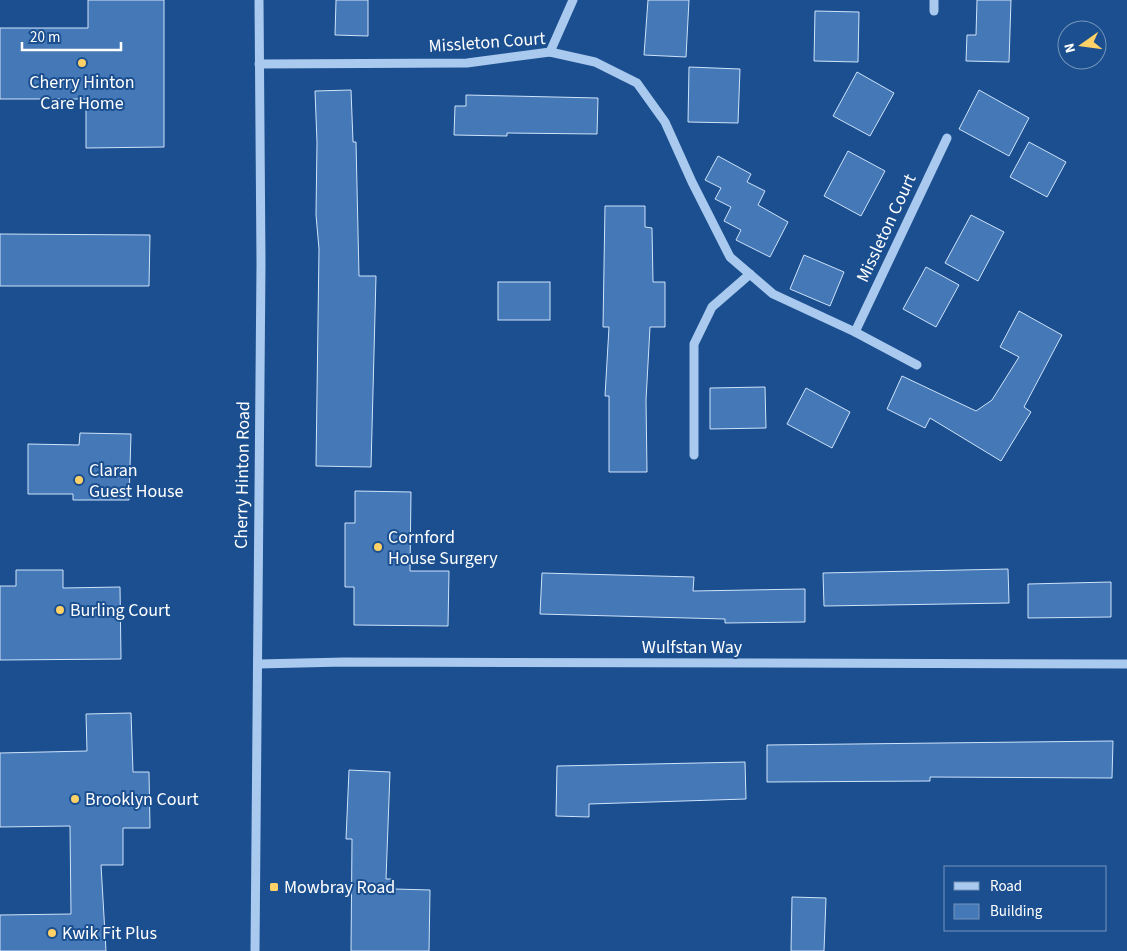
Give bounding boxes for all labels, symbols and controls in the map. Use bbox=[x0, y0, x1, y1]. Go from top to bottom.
scale bar bbox=[22, 20, 121, 52]
north arrow bbox=[1057, 20, 1107, 70]
street label: Missleton Court bbox=[428, 26, 546, 59]
text: 20 m bbox=[30, 27, 60, 48]
text: N bbox=[1060, 41, 1081, 55]
marker: Cherry Hinton Care Home bbox=[76, 57, 88, 69]
place label: Cherry Hinton Care Home bbox=[29, 70, 135, 116]
street label: Missleton Court bbox=[850, 170, 923, 287]
street label: Cherry Hinton Road bbox=[229, 401, 256, 549]
place label: Claran Guest House bbox=[89, 458, 184, 504]
marker: Claran Guest House bbox=[73, 474, 85, 486]
place label: Cornford House Surgery bbox=[388, 525, 498, 571]
marker: Cornford House Surgery bbox=[372, 541, 384, 553]
place label: Burling Court bbox=[70, 598, 170, 623]
marker: Burling Court bbox=[54, 604, 66, 616]
street label: Wulfstan Way bbox=[642, 635, 743, 660]
place label: Brooklyn Court bbox=[85, 787, 199, 812]
marker: Brooklyn Court bbox=[69, 793, 81, 805]
legend bbox=[944, 866, 1107, 931]
place label: Mowbray Road bbox=[284, 875, 395, 900]
text: Road bbox=[990, 876, 1022, 897]
marker: Mowbray Road bbox=[268, 881, 280, 893]
text: Building bbox=[990, 901, 1043, 922]
place label: Kwik Fit Plus bbox=[62, 921, 157, 946]
marker: Kwik Fit Plus bbox=[46, 927, 58, 939]

